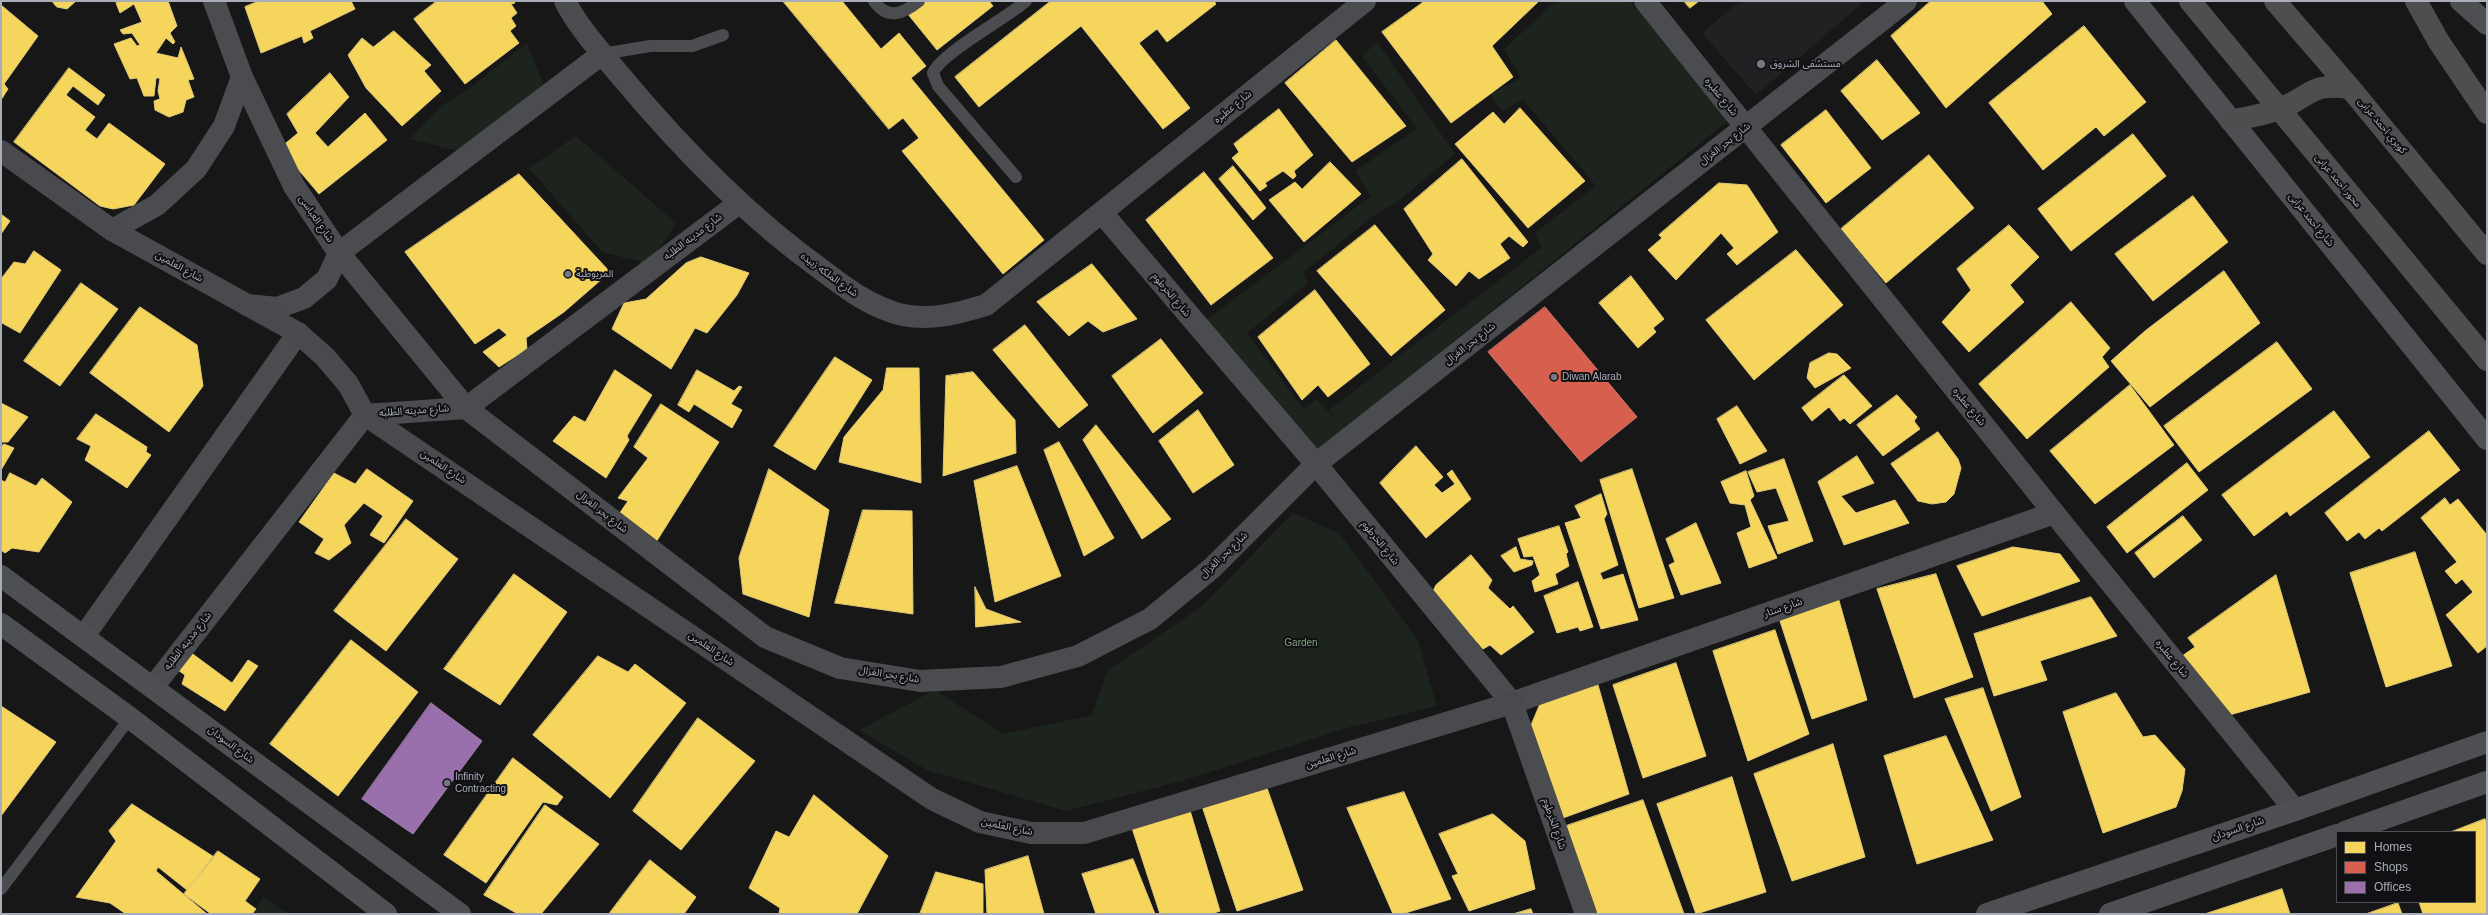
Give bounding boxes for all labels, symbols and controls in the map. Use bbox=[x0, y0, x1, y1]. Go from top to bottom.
marker: مستشفى الشروق bbox=[1755, 58, 1767, 70]
place label: مستشفى الشروق bbox=[1770, 58, 1841, 70]
street label: شارع عطبره bbox=[1702, 76, 1740, 118]
street label: شارع عطبره bbox=[1212, 88, 1254, 126]
street label: كوبري احمد عرابى bbox=[2355, 96, 2409, 156]
street label: شارع بحر الغزال bbox=[1697, 120, 1753, 168]
street label: محور احمد عرابى bbox=[2312, 152, 2364, 210]
street label: شارع احمد عرابى bbox=[2286, 191, 2336, 249]
street label: شارع العباسى bbox=[296, 193, 336, 245]
street label: شارع مدينه الطلبه bbox=[661, 211, 725, 263]
street label: شارع العلمين bbox=[153, 249, 205, 285]
street label: شارع الملكه زبيده bbox=[798, 250, 860, 300]
place label: المريوطية bbox=[576, 268, 613, 280]
marker: المريوطية bbox=[563, 269, 573, 279]
street label: شارع الخرطوم bbox=[1149, 271, 1193, 319]
street label: شارع بحر الغزال bbox=[1442, 320, 1498, 368]
place label: Diwan Alarab bbox=[1562, 371, 1621, 383]
marker: Diwan Alarab bbox=[1549, 372, 1559, 382]
street label: شارع عطبره bbox=[1950, 386, 1988, 428]
street label: شارع مدينه الطلبه bbox=[379, 403, 449, 419]
street label: شارع العلمين bbox=[418, 447, 468, 487]
street label: شارع بحر الغزال bbox=[574, 488, 630, 536]
street label: شارع الخرطوم bbox=[1358, 518, 1402, 568]
street label: شارع بحر الغزال bbox=[1198, 529, 1250, 581]
street label: شارع سنار bbox=[1762, 596, 1804, 620]
street label: شارع مدينه الطلبه bbox=[162, 610, 214, 672]
street label: شارع العلمين bbox=[686, 629, 736, 669]
park label: Garden bbox=[1284, 637, 1318, 649]
street label: شارع عطبره bbox=[2153, 638, 2191, 680]
street label: شارع بحر الغزال bbox=[858, 664, 920, 686]
street label: شارع السودان bbox=[206, 724, 256, 766]
street label: شارع العلمين bbox=[1304, 745, 1358, 771]
place label: Infinity Contracting bbox=[455, 771, 506, 794]
marker: Infinity Contracting bbox=[442, 778, 452, 788]
street label: شارع الخرطوم bbox=[1540, 797, 1568, 851]
street label: شارع السودان bbox=[2210, 814, 2266, 844]
street label: شارع العلمين bbox=[980, 816, 1034, 838]
legend bbox=[2336, 831, 2476, 903]
text: Homes bbox=[2374, 840, 2412, 854]
text: Shops bbox=[2374, 860, 2408, 874]
text: Offices bbox=[2374, 880, 2411, 894]

